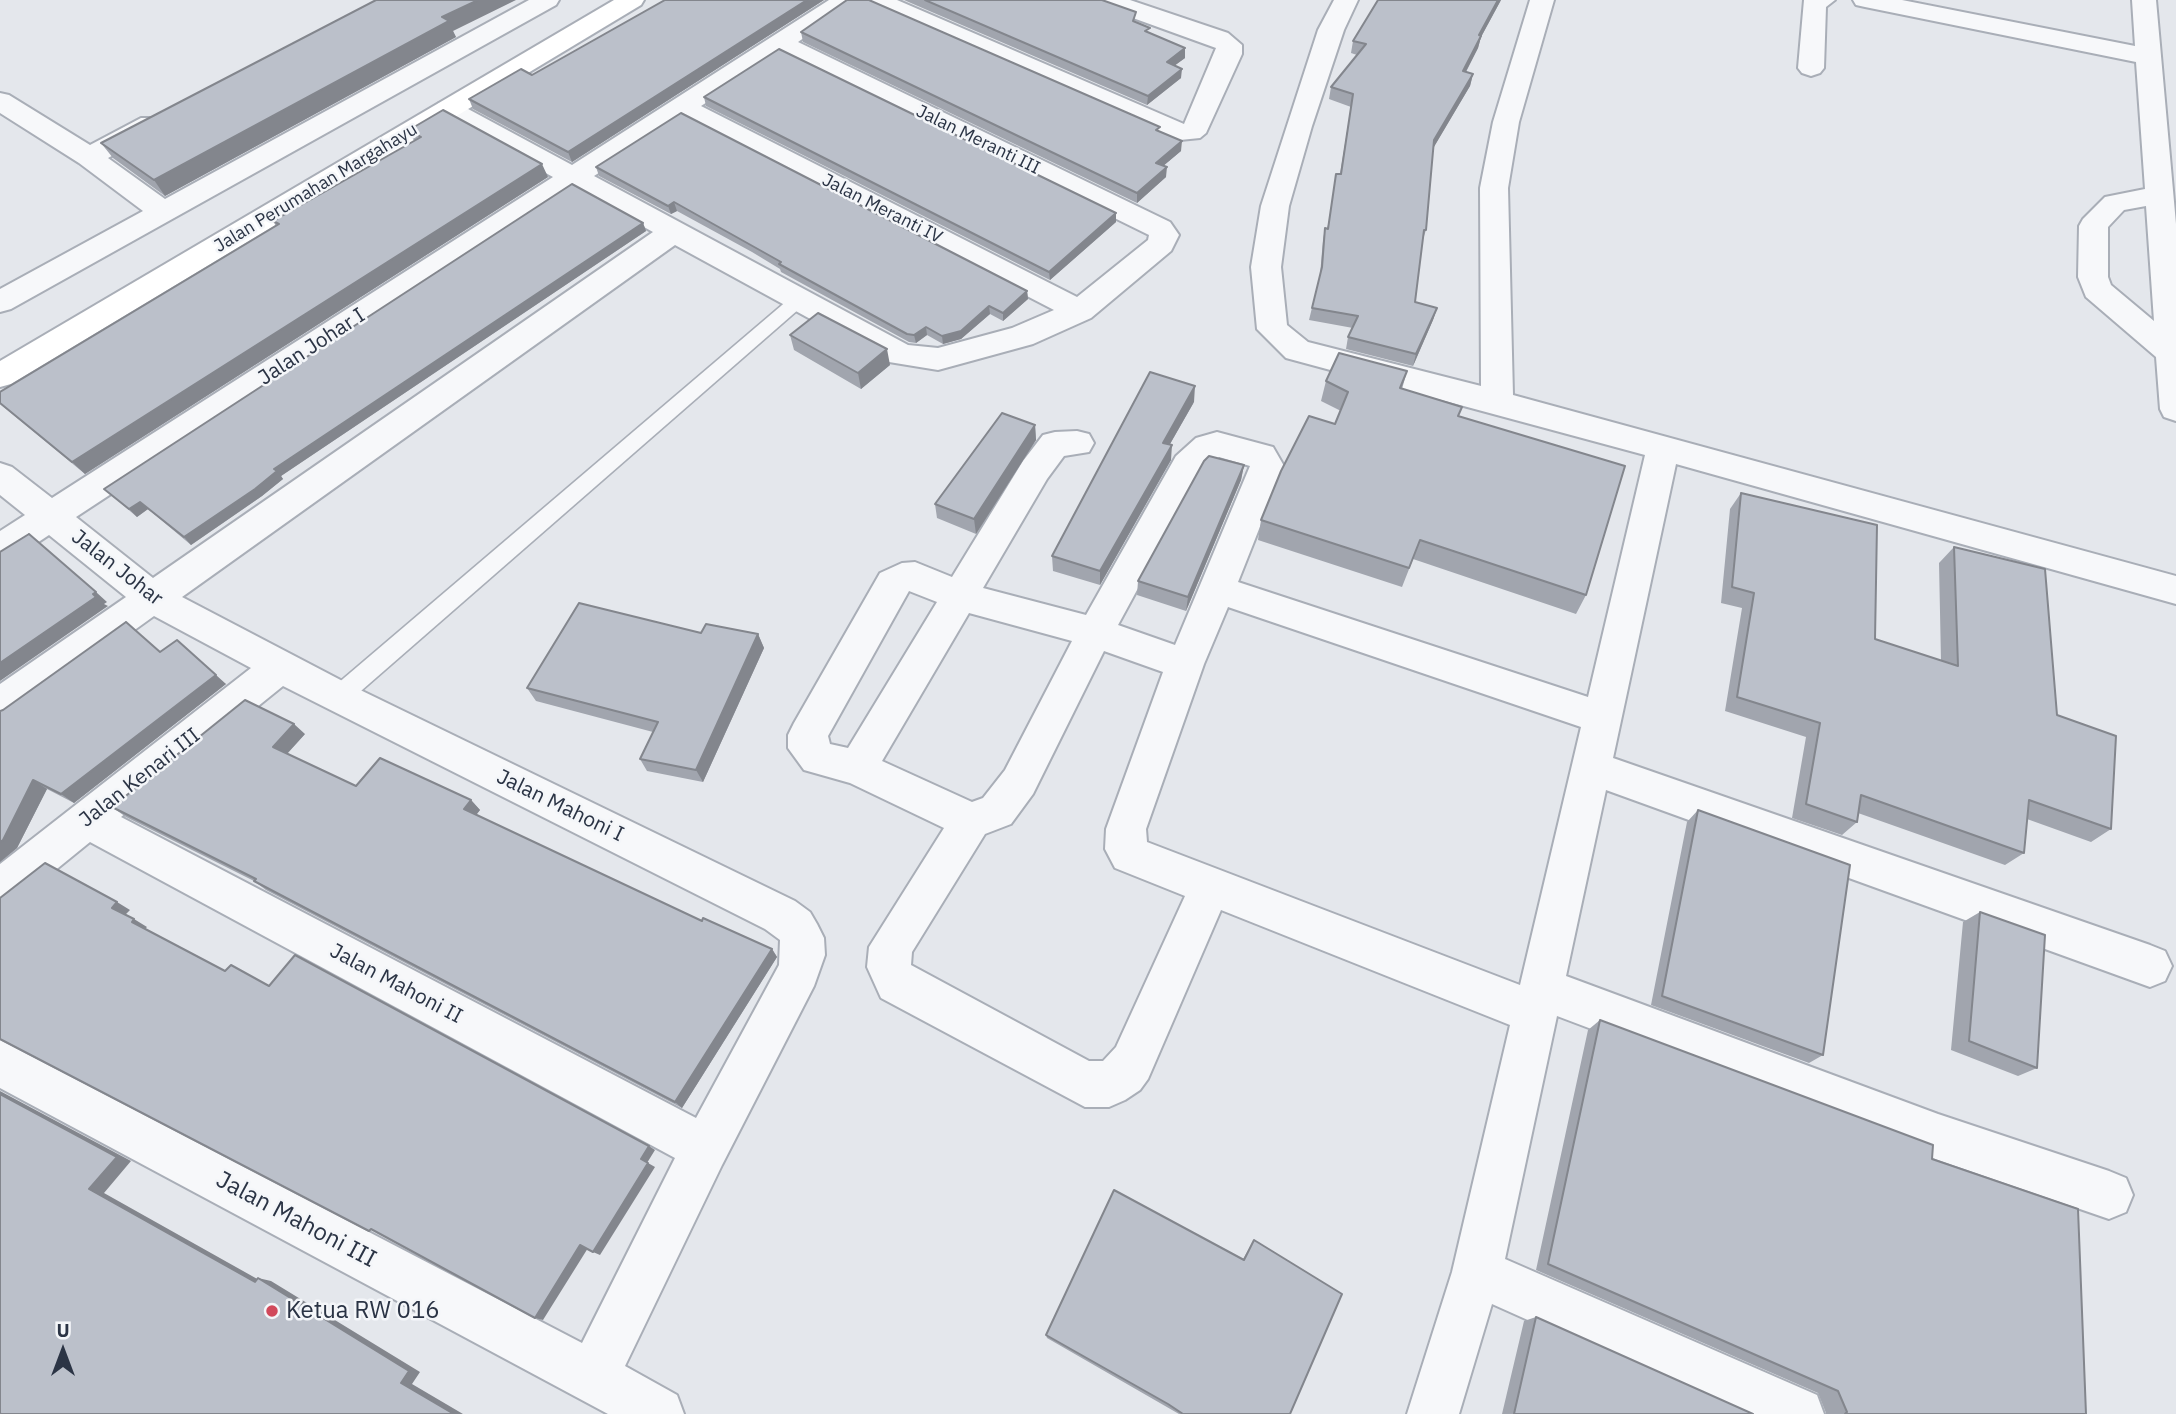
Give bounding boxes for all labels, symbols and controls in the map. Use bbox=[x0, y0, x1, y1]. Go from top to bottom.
street label: Jalan Meranti III bbox=[912, 101, 1044, 179]
street label: Jalan Perumahan Margahayu bbox=[211, 119, 421, 257]
street label: Jalan Meranti IV bbox=[818, 169, 946, 249]
street label: Jalan Johar I bbox=[254, 303, 370, 391]
street label: Jalan Johar bbox=[66, 525, 168, 611]
street label: Jalan Kenari III bbox=[75, 723, 205, 833]
street label: Jalan Mahoni I bbox=[492, 764, 628, 848]
street label: Jalan Mahoni II bbox=[325, 938, 467, 1030]
street label: Jalan Mahoni III bbox=[211, 1166, 381, 1274]
place label: Ketua RW 016 bbox=[286, 1297, 440, 1325]
marker: Ketua RW 016 bbox=[264, 1303, 280, 1319]
north arrow bbox=[28, 1316, 98, 1386]
text: U bbox=[56, 1318, 70, 1342]

